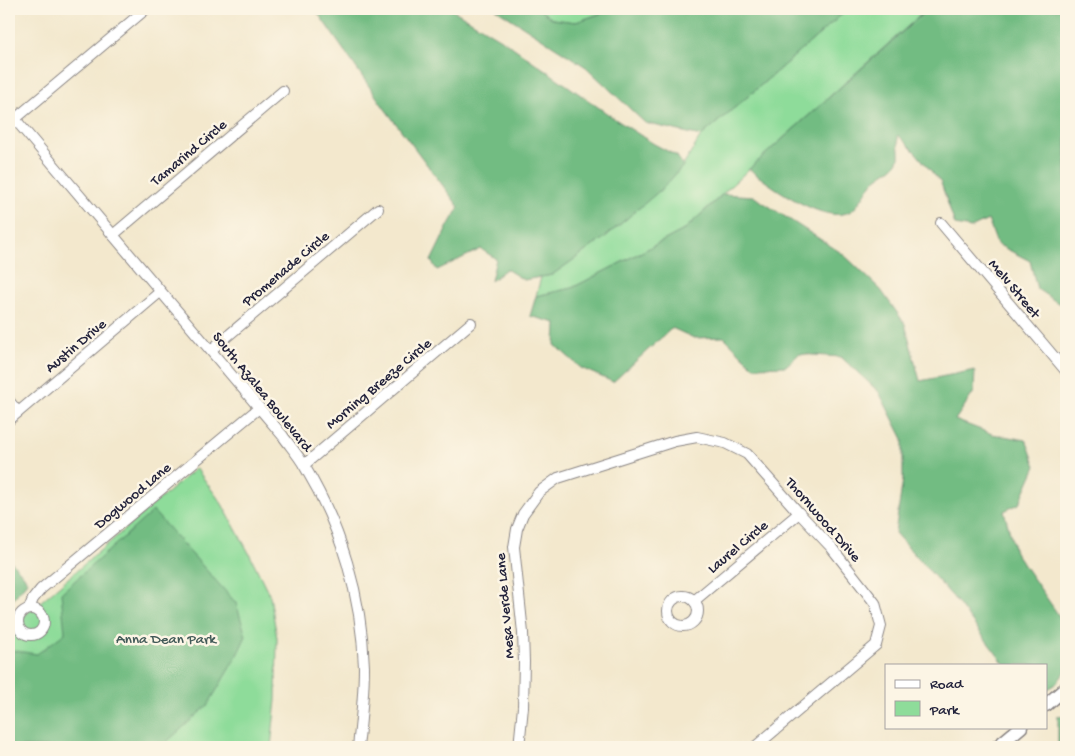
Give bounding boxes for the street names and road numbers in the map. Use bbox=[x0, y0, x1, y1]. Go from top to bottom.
street label: Tamarind Circle bbox=[147, 116, 231, 191]
street label: Promenade Circle bbox=[238, 228, 334, 312]
street label: Melv Street bbox=[984, 256, 1045, 324]
street label: Austin Drive bbox=[42, 316, 111, 377]
street label: South Azalea Boulevard bbox=[208, 329, 316, 457]
street label: Morning Breeze Circle bbox=[323, 335, 436, 434]
street label: Dogwood Lane bbox=[91, 459, 175, 534]
street label: Thornwood Drive bbox=[780, 474, 864, 567]
street label: Laurel Circle bbox=[704, 517, 772, 578]
street label: Mesa Verde Lane bbox=[492, 552, 520, 659]

